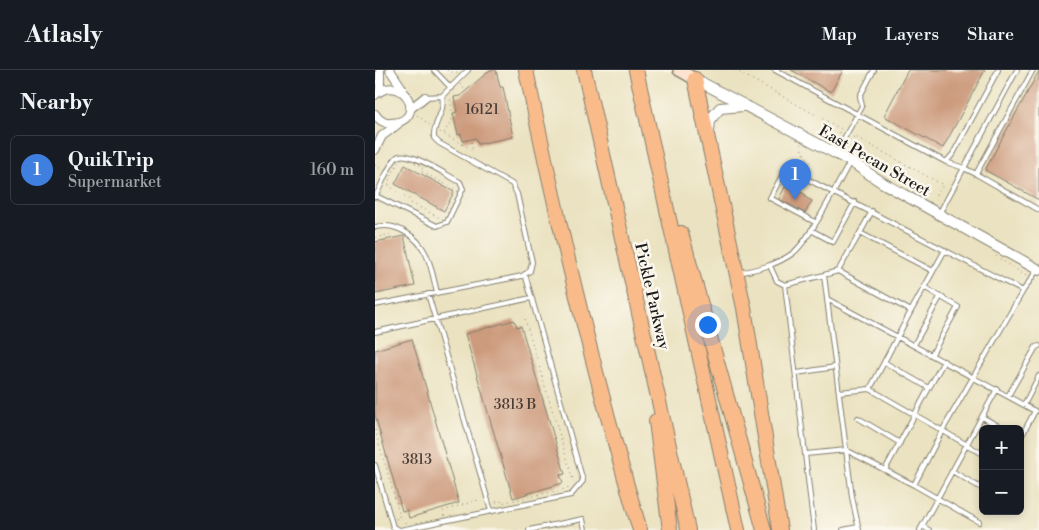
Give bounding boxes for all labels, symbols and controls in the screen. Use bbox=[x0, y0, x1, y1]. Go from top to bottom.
text: Atlasly bbox=[25, 20, 102, 50]
text: Map bbox=[822, 23, 857, 46]
text: Layers bbox=[885, 23, 939, 46]
text: Share bbox=[967, 23, 1014, 46]
text: Nearby bbox=[20, 90, 93, 116]
house number: 16121 bbox=[465, 101, 499, 119]
street label: East Pecan Street bbox=[815, 121, 934, 201]
text: QuikTrip bbox=[68, 148, 154, 172]
pin: 1 bbox=[779, 159, 811, 200]
text: 1 bbox=[33, 160, 41, 180]
text: 160 m bbox=[310, 160, 354, 180]
text: Supermarket bbox=[68, 172, 162, 192]
street label: Pickle Parkway bbox=[630, 241, 674, 352]
your location bbox=[695, 312, 721, 338]
house number: 3813 B bbox=[494, 396, 536, 414]
map controls bbox=[979, 425, 1024, 515]
button: + bbox=[979, 425, 1024, 470]
house number: 3813 bbox=[402, 451, 432, 469]
button: − bbox=[979, 470, 1024, 515]

